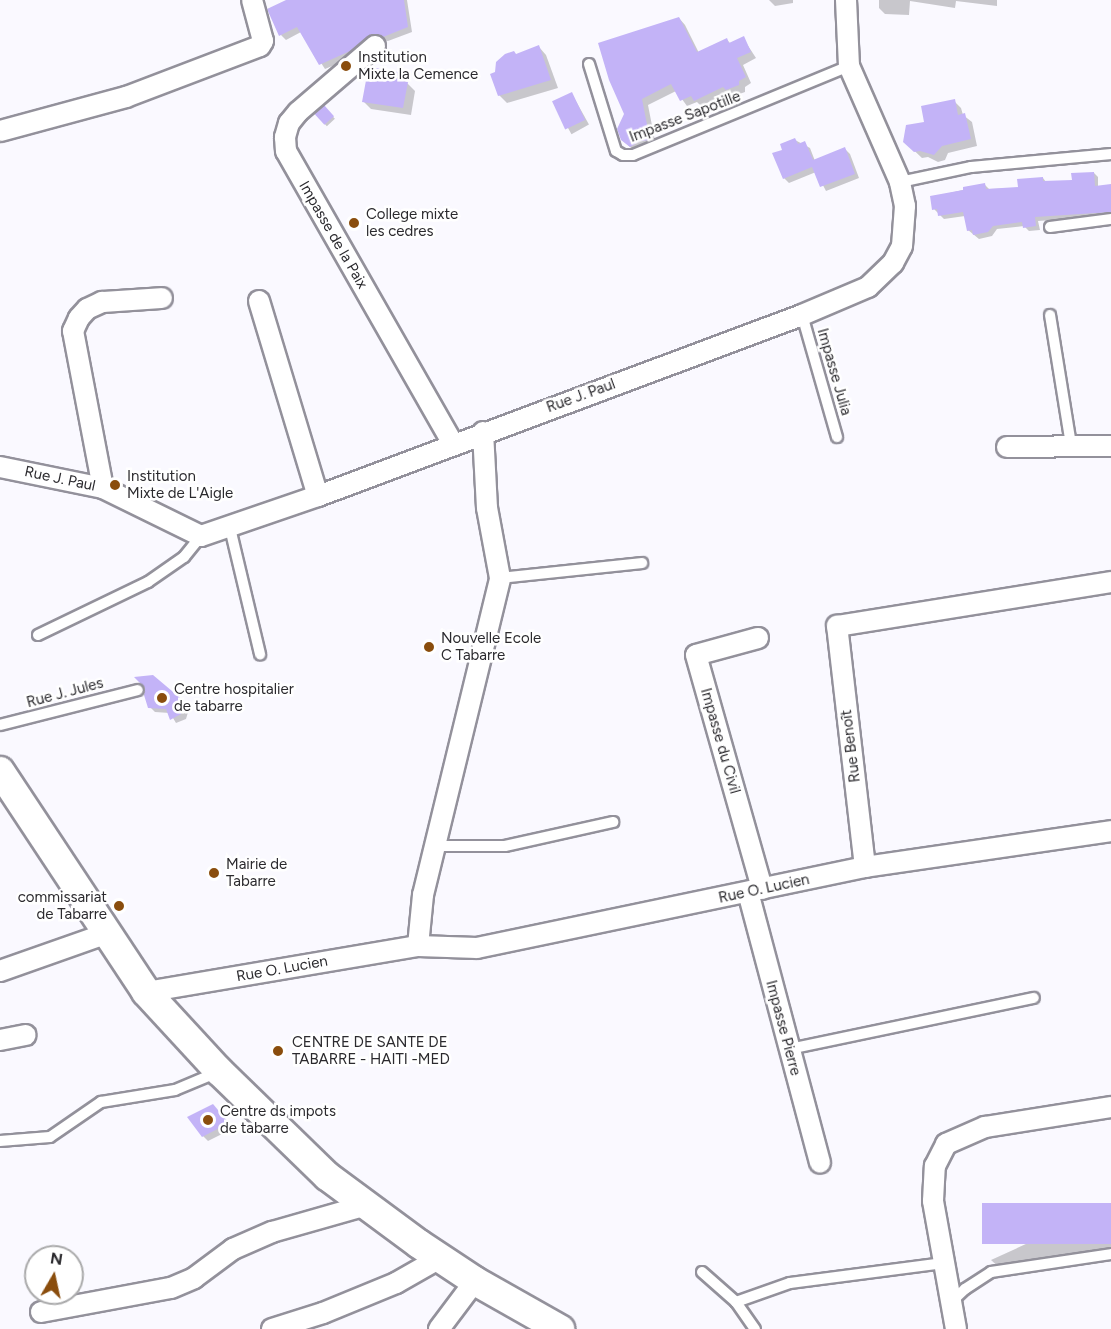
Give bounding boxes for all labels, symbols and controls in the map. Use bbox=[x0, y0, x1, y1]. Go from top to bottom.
place label: Institution Mixte la Cemence bbox=[358, 48, 478, 83]
marker: Institution Mixte la Cemence bbox=[339, 59, 353, 73]
street label: Impasse Sapotille bbox=[627, 88, 743, 146]
street label: Impasse de la Paix bbox=[295, 178, 371, 292]
place label: College mixte les cedres bbox=[366, 205, 458, 240]
marker: College mixte les cedres bbox=[347, 216, 361, 230]
street label: Impasse Julia bbox=[813, 326, 855, 418]
street label: Rue J. Paul bbox=[544, 375, 618, 417]
street label: Rue J. Paul bbox=[23, 463, 97, 495]
place label: Institution Mixte de L'Aigle bbox=[127, 467, 233, 502]
marker: Institution Mixte de L'Aigle bbox=[108, 478, 122, 492]
place label: Nouvelle Ecole C Tabarre bbox=[441, 629, 541, 664]
marker: Nouvelle Ecole C Tabarre bbox=[422, 640, 436, 654]
street label: Rue J. Jules bbox=[25, 674, 105, 712]
place label: Centre hospitalier de tabarre bbox=[174, 680, 294, 715]
street label: Impasse du Civil bbox=[696, 686, 744, 796]
marker: Centre hospitalier de tabarre bbox=[155, 691, 169, 705]
street label: Rue Benoît bbox=[838, 709, 864, 783]
place label: Mairie de Tabarre bbox=[226, 855, 287, 890]
marker: Mairie de Tabarre bbox=[207, 866, 221, 880]
street label: Rue O. Lucien bbox=[717, 871, 811, 907]
place label: commissariat de Tabarre bbox=[18, 888, 107, 923]
marker: commissariat de Tabarre bbox=[112, 899, 126, 913]
street label: Rue O. Lucien bbox=[235, 952, 329, 986]
street label: Impasse Pierre bbox=[762, 978, 804, 1078]
place label: CENTRE DE SANTE DE TABARRE - HAITI -MED bbox=[292, 1033, 450, 1068]
marker: CENTRE DE SANTE DE TABARRE - HAITI -MED bbox=[269, 1042, 287, 1060]
place label: Centre ds impots de tabarre bbox=[220, 1102, 336, 1137]
marker: Centre ds impots de tabarre bbox=[201, 1113, 215, 1127]
north arrow bbox=[24, 1245, 84, 1305]
text: N bbox=[49, 1248, 64, 1269]

